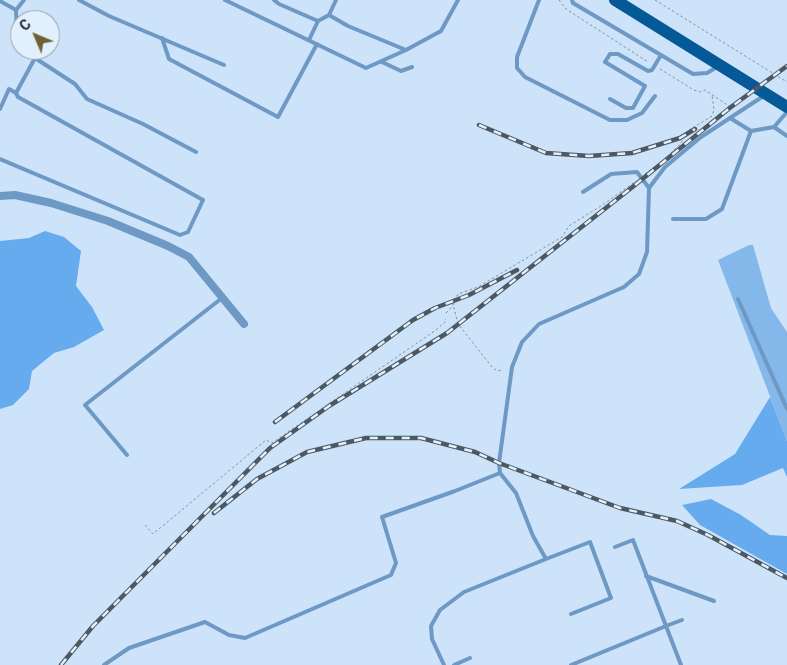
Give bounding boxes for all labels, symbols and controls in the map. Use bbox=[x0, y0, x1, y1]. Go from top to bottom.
north arrow bbox=[10, 10, 60, 60]
text: С bbox=[16, 16, 34, 34]

